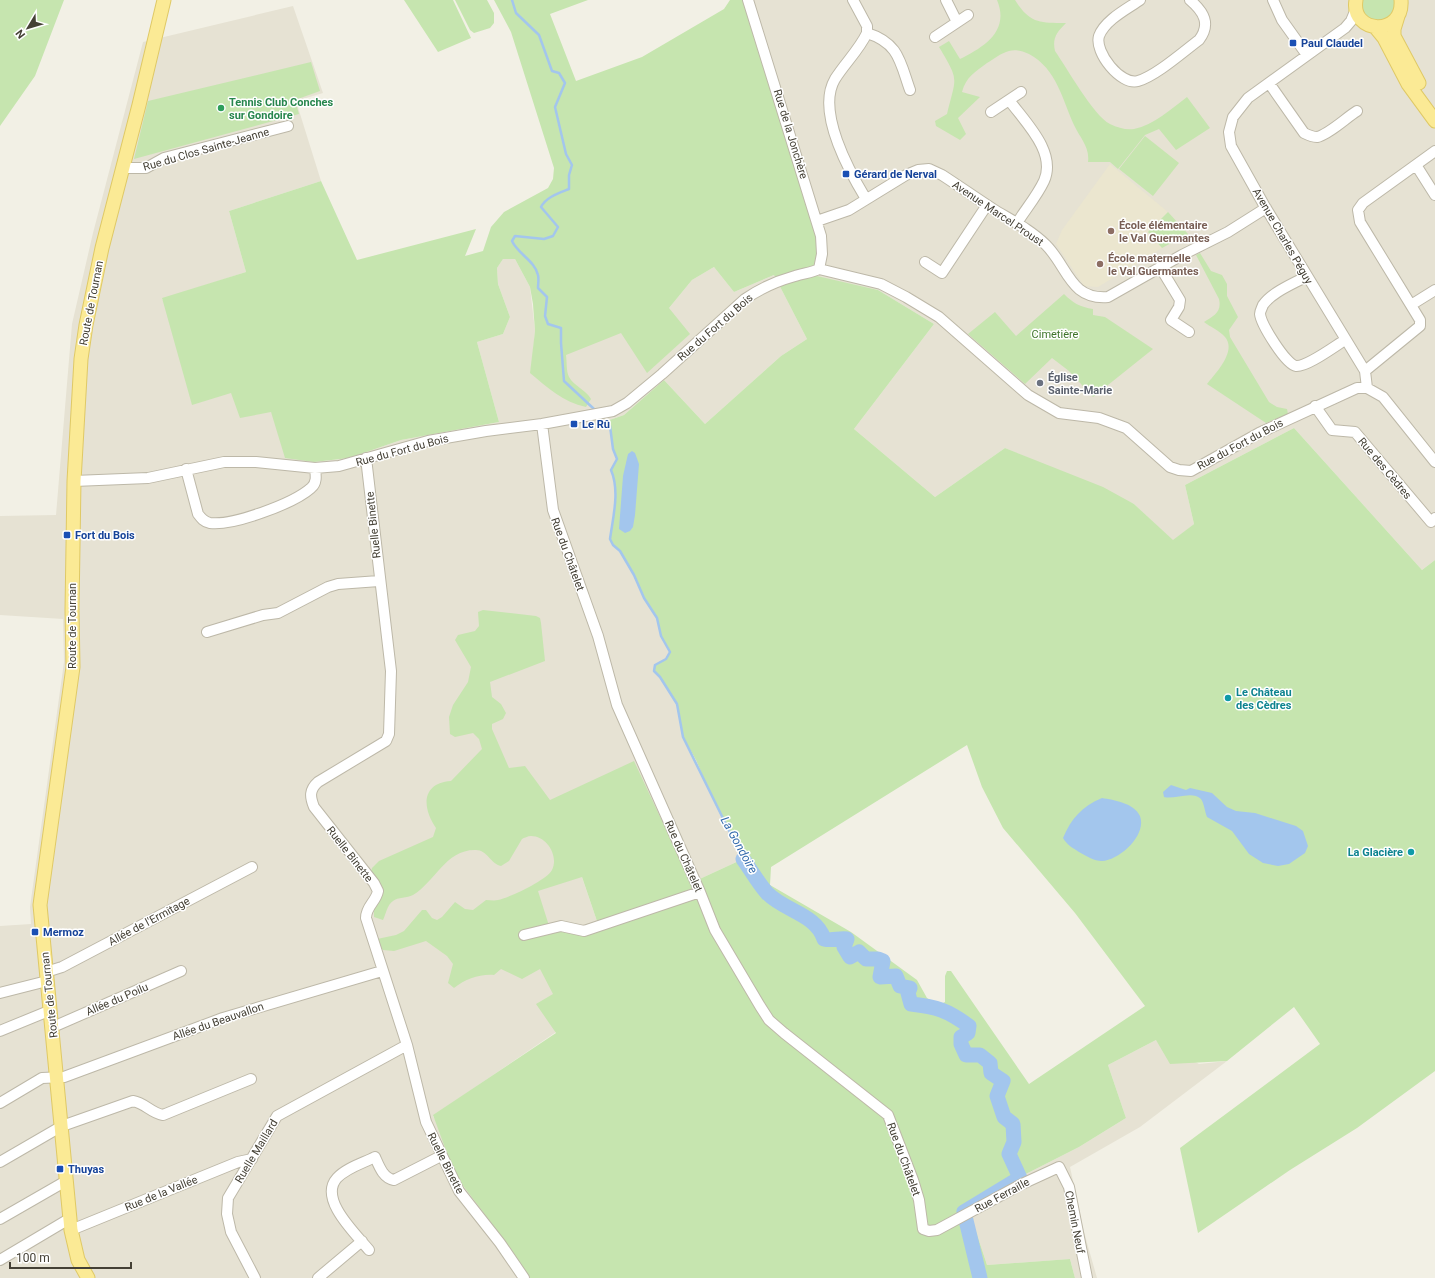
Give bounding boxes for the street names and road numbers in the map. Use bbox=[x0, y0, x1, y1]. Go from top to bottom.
street label: Rue de la Jonchère bbox=[771, 88, 810, 181]
street label: Rue du Clos Sainte-Jeanne bbox=[142, 125, 271, 174]
street label: Avenue Marcel Proust bbox=[950, 178, 1046, 249]
street label: Avenue Charles Péguy bbox=[1250, 186, 1316, 287]
street label: Route de Tournan bbox=[77, 260, 106, 347]
street label: Rue du Fort du Bois bbox=[675, 291, 756, 364]
street label: Rue du Fort du Bois bbox=[1195, 416, 1286, 473]
street label: Rue du Fort du Bois bbox=[354, 432, 450, 469]
street label: Rue des Cèdres bbox=[1355, 435, 1414, 502]
street label: Ruelle Binette bbox=[364, 491, 383, 559]
street label: Rue du Châtelet bbox=[548, 516, 587, 593]
street label: Route de Tournan bbox=[66, 583, 79, 669]
street label: Rue du Châtelet bbox=[662, 818, 705, 894]
street label: Ruelle Binette bbox=[324, 824, 375, 885]
street label: Allée de l'Ermitage bbox=[106, 894, 192, 948]
street label: Route de Tournan bbox=[39, 951, 60, 1038]
street label: Allée du Poilu bbox=[84, 980, 150, 1018]
street label: Allée du Beauvallon bbox=[171, 1000, 265, 1043]
street label: Ruelle Maillard bbox=[232, 1117, 281, 1185]
street label: Rue du Châtelet bbox=[884, 1121, 923, 1198]
street label: Ruelle Binette bbox=[425, 1130, 467, 1196]
street label: Rue de la Vallée bbox=[123, 1173, 200, 1214]
street label: Rue Ferraille bbox=[973, 1175, 1032, 1215]
street label: Chemin Neuf bbox=[1062, 1190, 1087, 1255]

